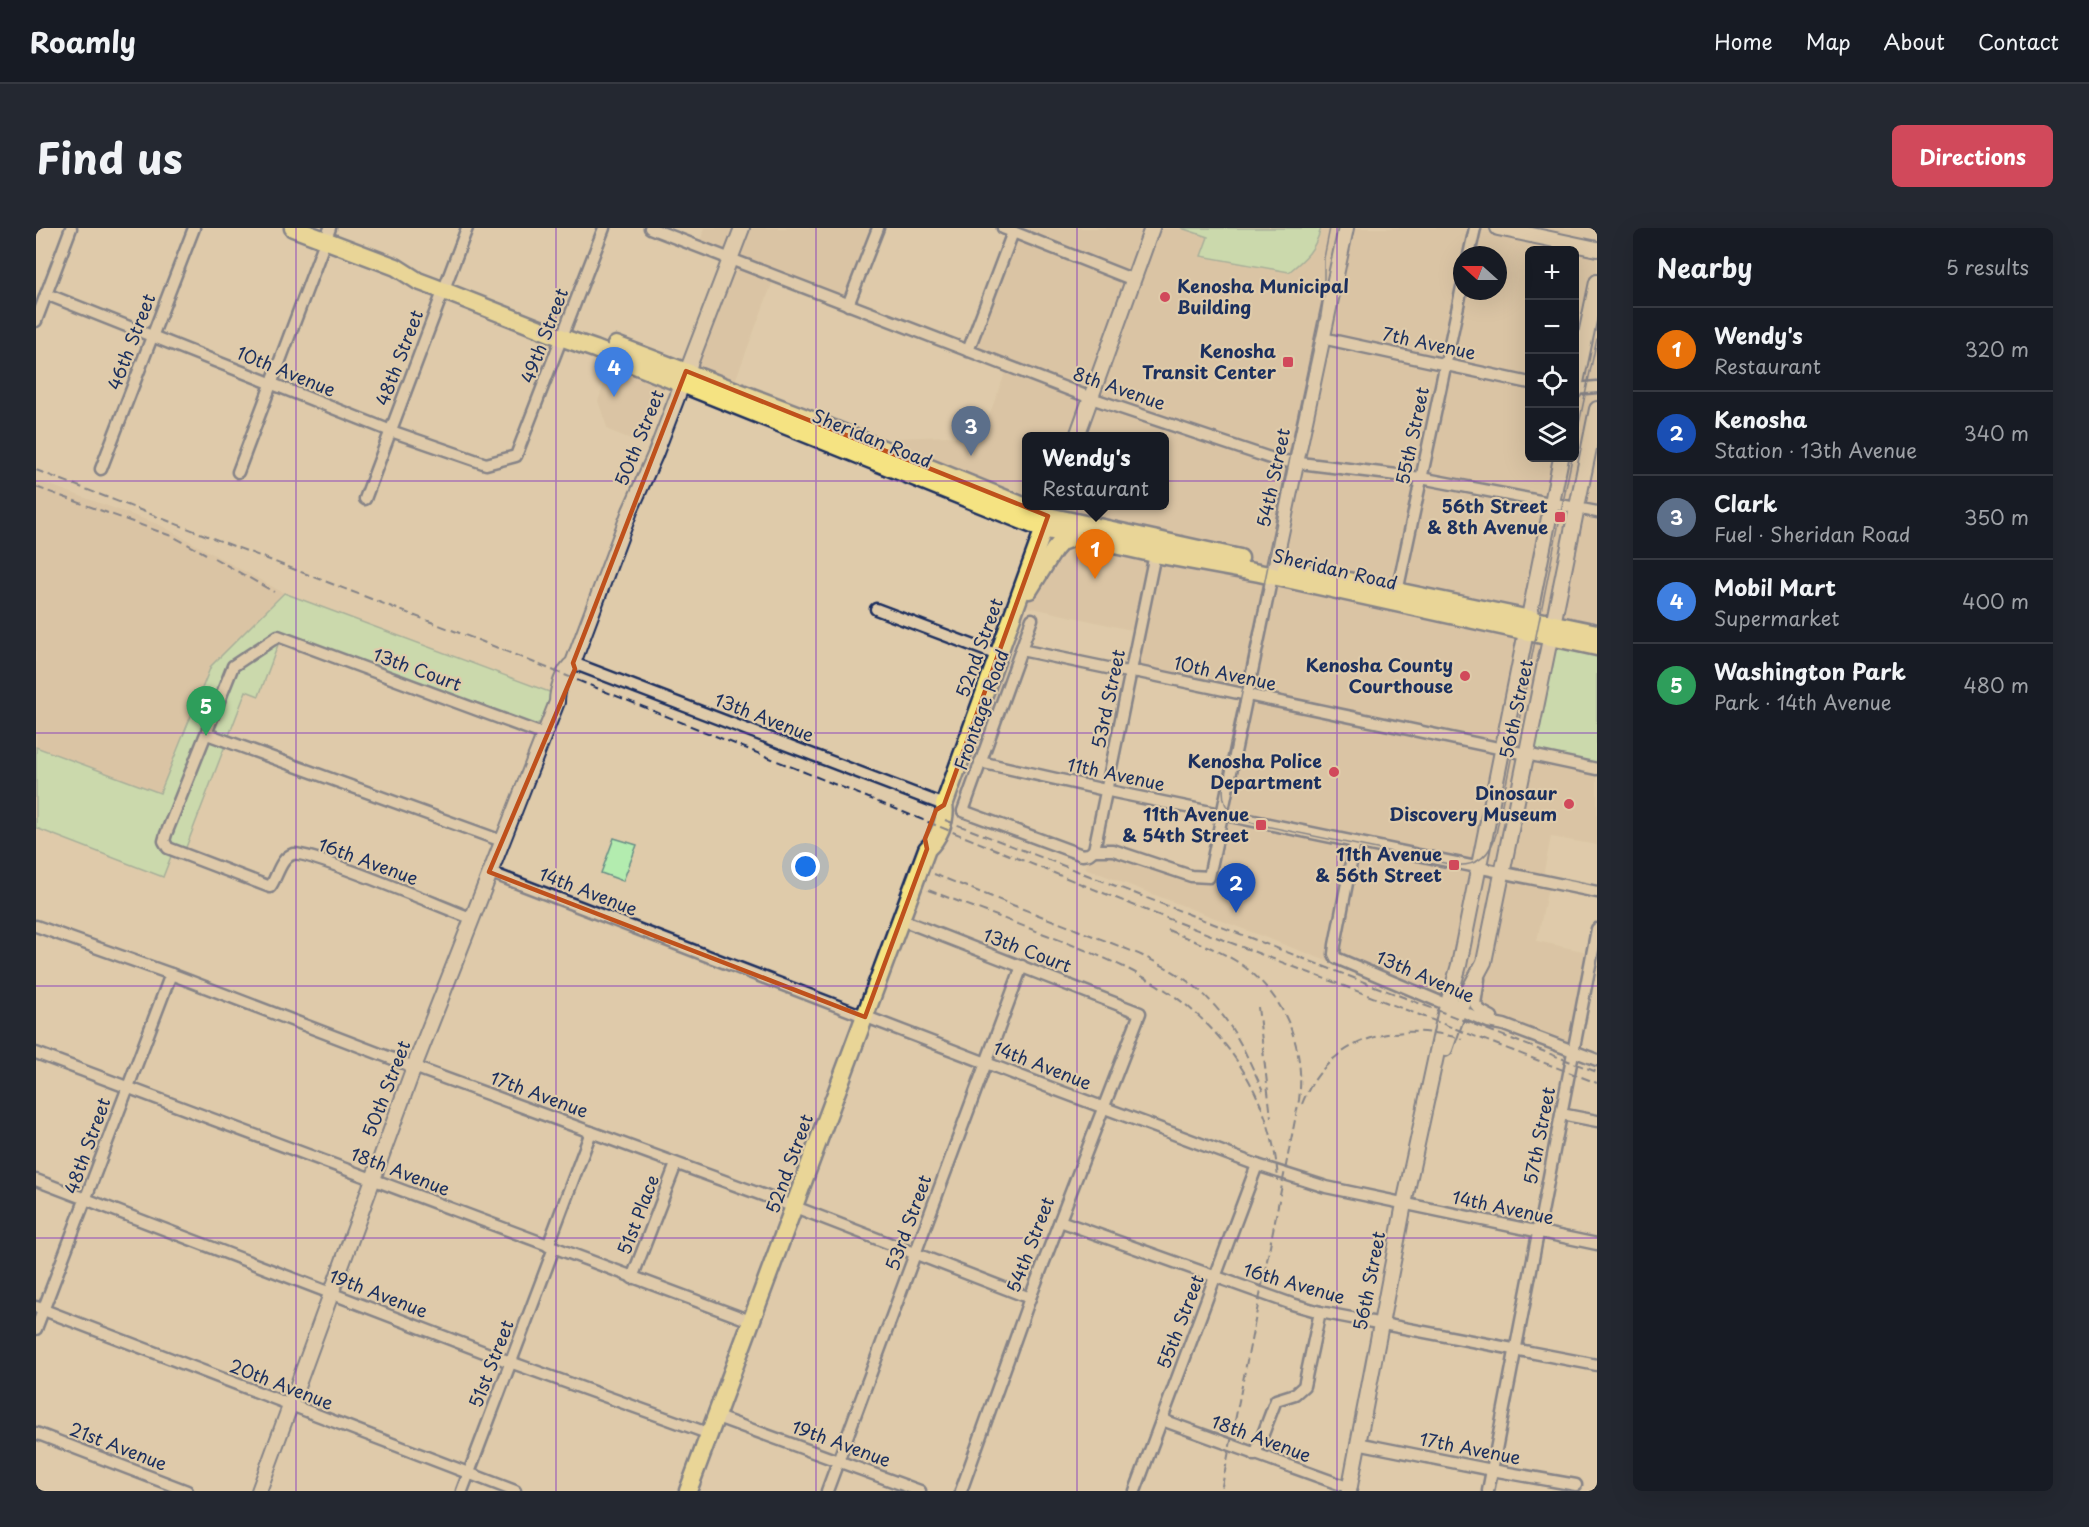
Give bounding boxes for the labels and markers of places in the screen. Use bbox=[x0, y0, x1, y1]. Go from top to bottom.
place label: Kenosha Municipal Building bbox=[1177, 272, 1349, 320]
marker: Kenosha Municipal Building bbox=[1158, 290, 1172, 304]
place label: Kenosha Transit Center bbox=[1142, 337, 1277, 385]
pin: 4 bbox=[594, 348, 634, 397]
marker: Kenosha Transit Center bbox=[1281, 355, 1295, 369]
pin: 3 bbox=[952, 406, 990, 456]
place label: 56th Street & 8th Avenue bbox=[1427, 492, 1548, 540]
marker: 56th Street & 8th Avenue bbox=[1553, 510, 1567, 524]
pin: 1 bbox=[1076, 530, 1114, 579]
place label: Kenosha County Courthouse bbox=[1305, 651, 1453, 699]
marker: Kenosha County Courthouse bbox=[1458, 669, 1472, 683]
pin: 5 bbox=[186, 686, 226, 736]
place label: Kenosha Police Department bbox=[1188, 747, 1322, 795]
marker: Kenosha Police Department bbox=[1327, 765, 1341, 779]
place label: Dinosaur Discovery Museum bbox=[1389, 779, 1558, 827]
marker: Dinosaur Discovery Museum bbox=[1562, 797, 1576, 811]
place label: 11th Avenue & 54th Street bbox=[1122, 800, 1249, 848]
marker: 11th Avenue & 54th Street bbox=[1254, 818, 1268, 832]
place label: 11th Avenue & 56th Street bbox=[1315, 840, 1442, 888]
marker: 11th Avenue & 56th Street bbox=[1447, 858, 1461, 872]
pin: 2 bbox=[1216, 864, 1256, 913]

